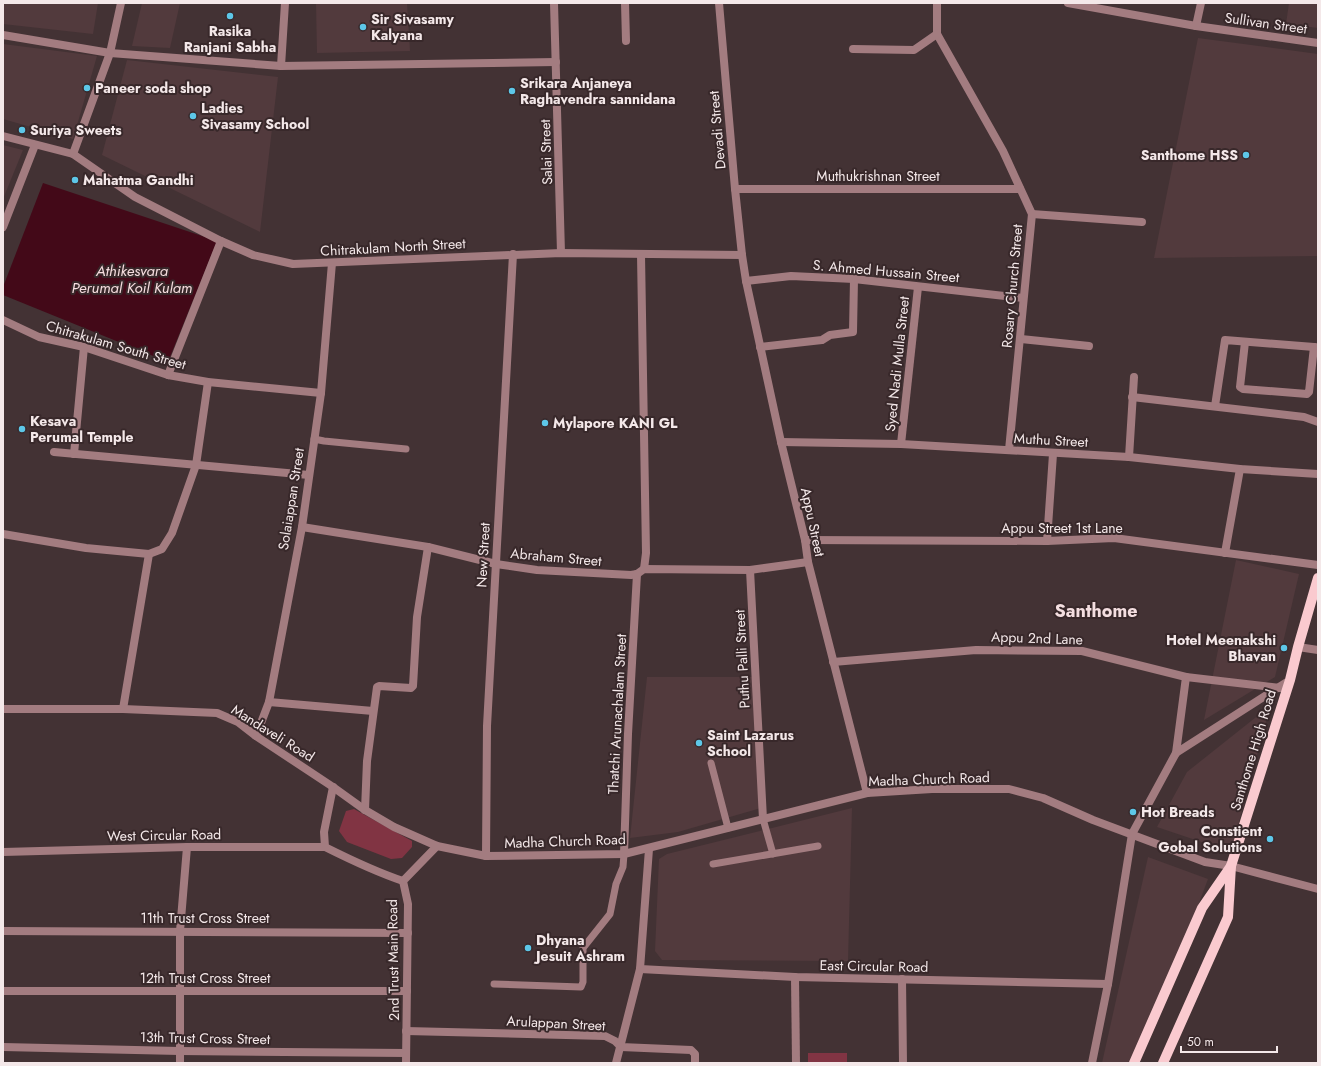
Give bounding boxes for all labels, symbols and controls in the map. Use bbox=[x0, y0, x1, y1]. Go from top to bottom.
street label: Sullivan Street bbox=[1224, 7, 1309, 39]
place label: Sir Sivasamy Kalyana bbox=[371, 9, 454, 45]
marker: Rasika Ranjani Sabha bbox=[225, 11, 235, 21]
place label: Rasika Ranjani Sabha bbox=[184, 21, 276, 57]
marker: Sir Sivasamy Kalyana bbox=[358, 22, 368, 32]
place label: Srikara Anjaneya Raghavendra sannidana bbox=[520, 73, 676, 109]
place label: Paneer soda shop bbox=[95, 78, 212, 98]
marker: Paneer soda shop bbox=[82, 83, 92, 93]
marker: Srikara Anjaneya Raghavendra sannidana bbox=[507, 86, 517, 96]
street label: Devadi Street bbox=[704, 89, 730, 170]
place label: Ladies Sivasamy School bbox=[201, 98, 309, 134]
marker: Ladies Sivasamy School bbox=[188, 111, 198, 121]
street label: Salai Street bbox=[535, 118, 557, 185]
place label: Suriya Sweets bbox=[30, 120, 122, 140]
marker: Suriya Sweets bbox=[17, 125, 27, 135]
place label: Santhome HSS bbox=[1141, 145, 1238, 165]
marker: Santhome HSS bbox=[1241, 150, 1251, 160]
street label: Muthukrishnan Street bbox=[816, 166, 940, 186]
place label: Mahatma Gandhi bbox=[83, 170, 194, 190]
marker: Mahatma Gandhi bbox=[70, 175, 80, 185]
street label: Rosary Church Street bbox=[997, 223, 1027, 349]
street label: Chitrakulam North Street bbox=[320, 233, 467, 261]
street label: S. Ahmed Hussain Street bbox=[812, 255, 961, 287]
water label: Athikesvara Perumal Koil Kulam bbox=[72, 260, 192, 299]
street label: Syed Nadi Mulla Street bbox=[880, 295, 914, 433]
street label: Chitrakulam South Street bbox=[44, 315, 189, 375]
place label: Kesava Perumal Temple bbox=[30, 411, 134, 447]
place label: Mylapore KANI GL bbox=[553, 413, 678, 433]
marker: Mylapore KANI GL bbox=[540, 418, 550, 428]
marker: Kesava Perumal Temple bbox=[17, 424, 27, 434]
street label: Muthu Street bbox=[1013, 428, 1089, 452]
street label: Solaiappan Street bbox=[273, 446, 309, 552]
street label: Appu Street bbox=[796, 486, 830, 559]
street label: Appu Street 1st Lane bbox=[1001, 518, 1123, 538]
street label: New Street bbox=[471, 521, 495, 588]
street label: Abraham Street bbox=[510, 543, 603, 571]
district label: Santhome bbox=[1055, 598, 1137, 624]
street label: Puthu Palli Street bbox=[729, 609, 755, 709]
street label: Appu 2nd Lane bbox=[991, 626, 1083, 650]
place label: Hotel Meenakshi Bhavan bbox=[1166, 630, 1276, 666]
street label: Thatchi Arunachalam Street bbox=[603, 633, 631, 795]
marker: Hotel Meenakshi Bhavan bbox=[1279, 643, 1289, 653]
street label: Santhome High Road bbox=[1225, 687, 1281, 813]
street label: Mandaveli Road bbox=[228, 699, 318, 767]
place label: Saint Lazarus School bbox=[707, 725, 794, 761]
marker: Saint Lazarus School bbox=[694, 738, 704, 748]
street label: Madha Church Road bbox=[868, 767, 990, 791]
place label: Hot Breads bbox=[1141, 802, 1215, 822]
marker: Hot Breads bbox=[1128, 807, 1138, 817]
place label: Constient Gobal Solutions bbox=[1158, 821, 1263, 857]
street label: West Circular Road bbox=[107, 824, 221, 846]
street label: Madha Church Road bbox=[504, 829, 626, 853]
marker: Constient Gobal Solutions bbox=[1265, 834, 1275, 844]
street label: 2nd Trust Main Road bbox=[382, 899, 404, 1021]
street label: 11th Trust Cross Street bbox=[141, 908, 270, 928]
place label: Dhyana Jesuit Ashram bbox=[533, 930, 625, 966]
marker: Dhyana Jesuit Ashram bbox=[523, 943, 533, 953]
street label: East Circular Road bbox=[820, 955, 928, 977]
street label: 12th Trust Cross Street bbox=[140, 968, 271, 988]
street label: Arulappan Street bbox=[506, 1010, 607, 1036]
street label: 13th Trust Cross Street bbox=[140, 1027, 271, 1049]
scale bar bbox=[1181, 1028, 1277, 1054]
text: 50 m bbox=[1187, 1033, 1214, 1051]

